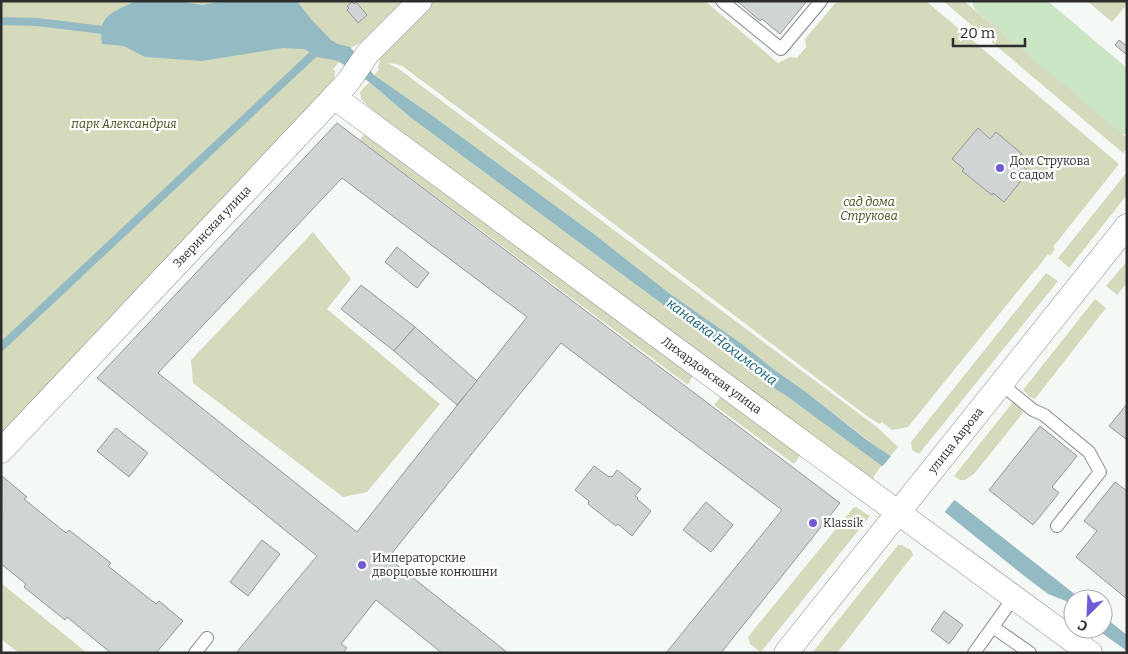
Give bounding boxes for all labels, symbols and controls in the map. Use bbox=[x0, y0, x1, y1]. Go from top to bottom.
scale bar bbox=[953, 15, 1026, 47]
text: 20 m bbox=[960, 24, 996, 42]
park label: парк Александрия bbox=[70, 117, 177, 131]
place label: Дом Струкова с садом bbox=[1010, 154, 1090, 182]
marker: Дом Струкова с садом bbox=[994, 162, 1006, 174]
street label: Зверинская улица bbox=[170, 183, 254, 270]
park label: сад дома Струкова bbox=[840, 195, 898, 223]
water label: канавка Нахимсона bbox=[663, 295, 781, 389]
street label: Лихардовская улица bbox=[659, 334, 765, 417]
street label: улица Аврова bbox=[925, 404, 986, 477]
place label: Klassik bbox=[823, 516, 863, 530]
marker: Klassik bbox=[807, 517, 819, 529]
place label: Императорские дворцовые конюшни bbox=[372, 551, 498, 579]
marker: Императорские дворцовые конюшни bbox=[356, 559, 368, 571]
north arrow bbox=[1063, 589, 1113, 639]
text: С bbox=[1075, 616, 1090, 635]

